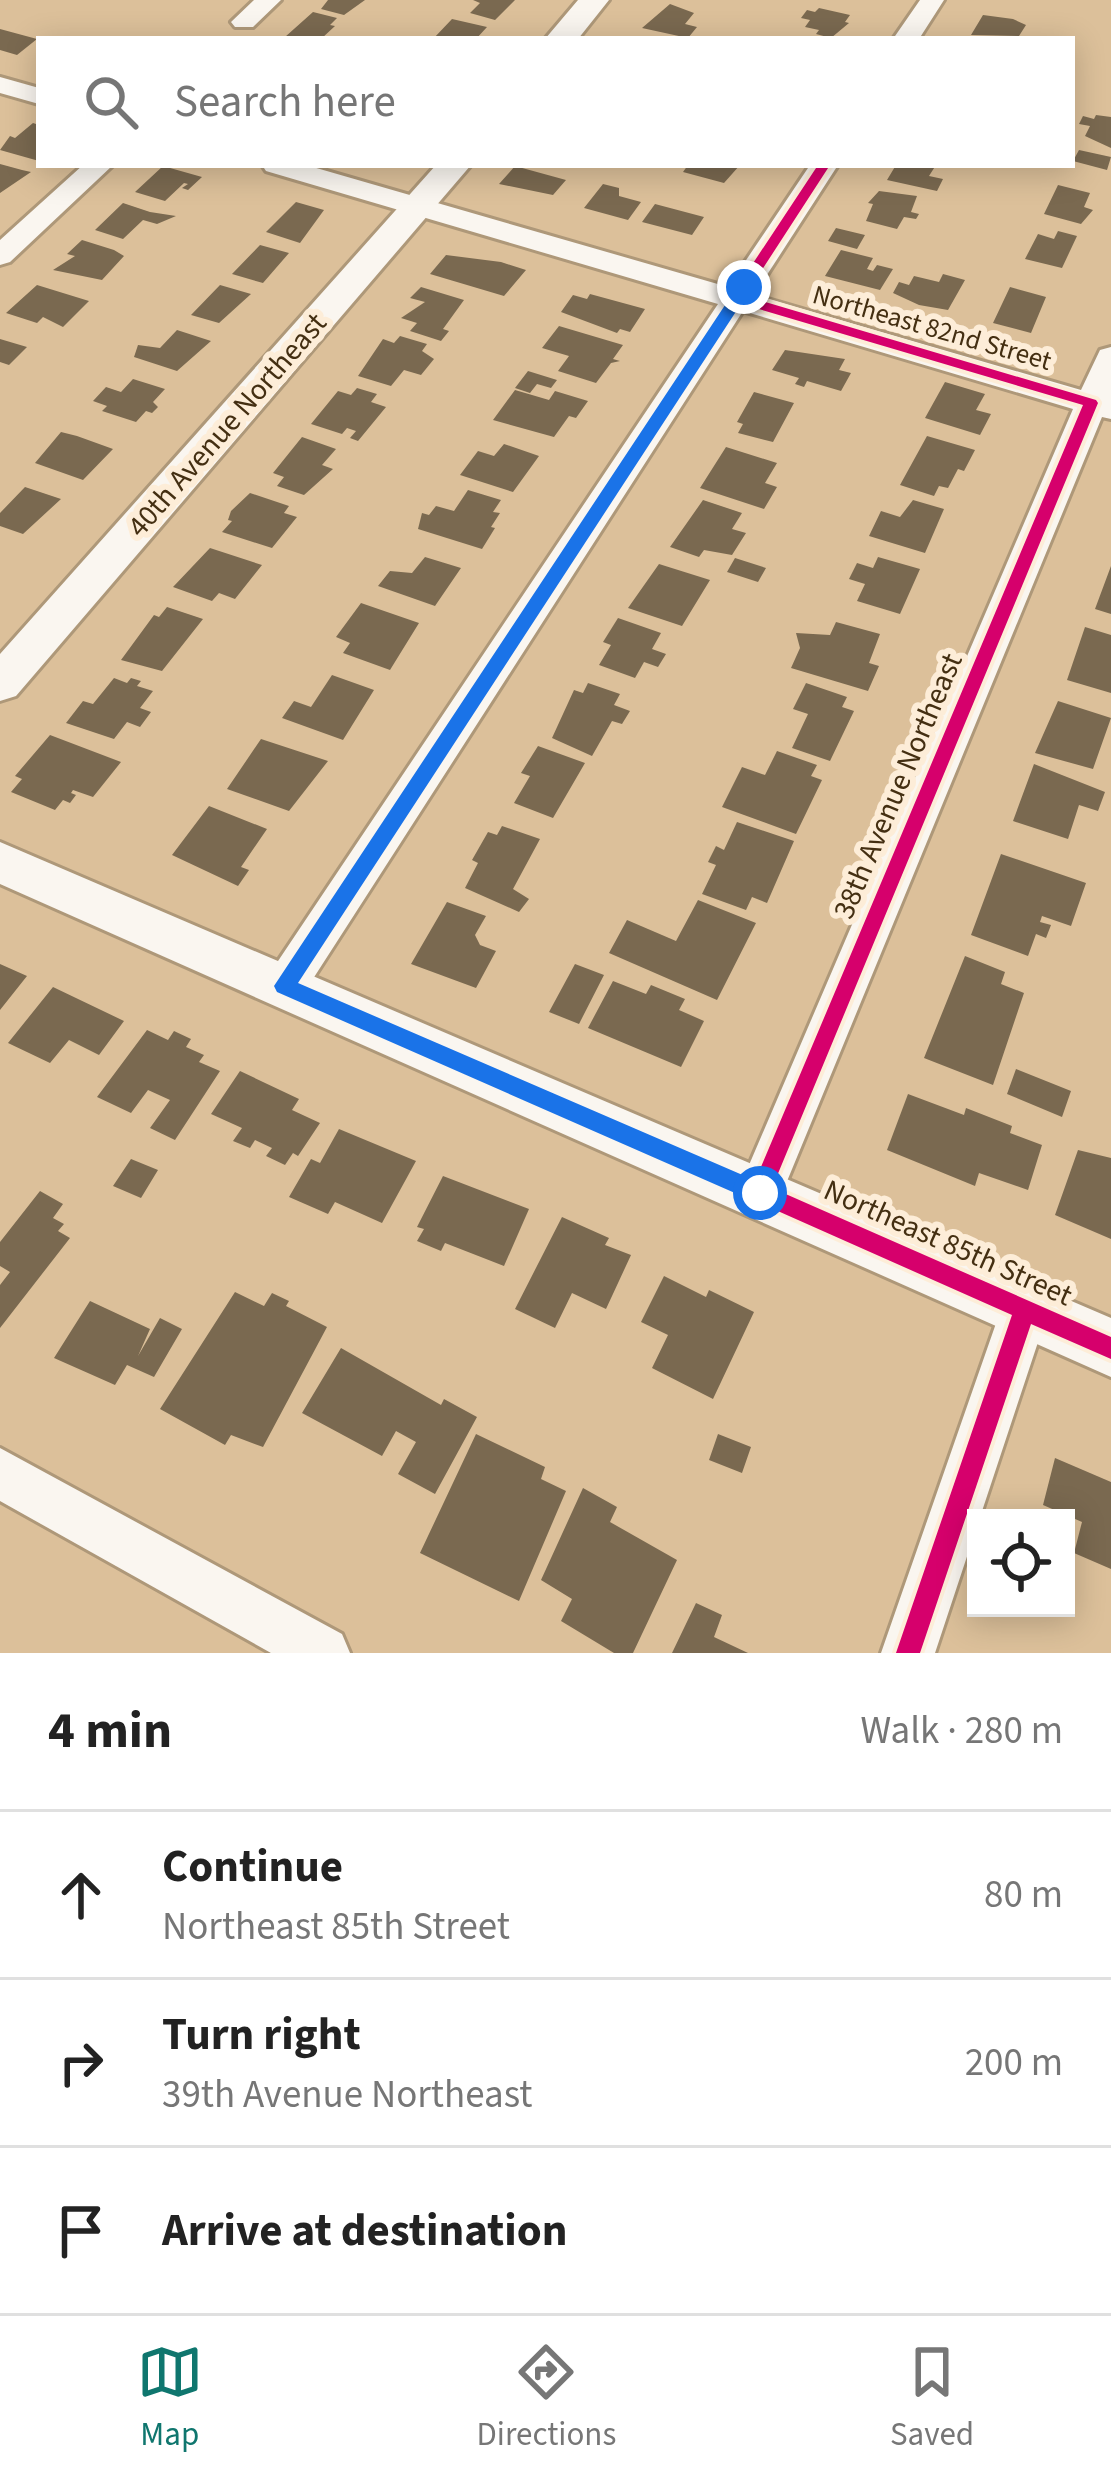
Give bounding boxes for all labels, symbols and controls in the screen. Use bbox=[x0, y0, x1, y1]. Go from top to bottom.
search box bbox=[36, 36, 1075, 168]
icon: search bbox=[78, 69, 144, 135]
text: Search here bbox=[174, 70, 396, 134]
route end bbox=[717, 260, 771, 314]
street label: Northeast 82nd Street bbox=[808, 275, 1056, 381]
street label: 40th Avenue Northeast bbox=[117, 303, 337, 547]
street label: 38th Avenue Northeast bbox=[823, 646, 973, 926]
route start bbox=[733, 1166, 787, 1220]
street label: Northeast 85th Street bbox=[817, 1169, 1079, 1317]
map controls bbox=[967, 1509, 1075, 1617]
button: locate bbox=[967, 1509, 1075, 1617]
text: 4 min bbox=[48, 1695, 172, 1767]
text: Walk · 280 m bbox=[860, 1703, 1063, 1759]
text: Continue bbox=[162, 1835, 343, 1899]
icon: ahead bbox=[48, 1862, 114, 1928]
text: 80 m bbox=[984, 1867, 1063, 1923]
text: Northeast 85th Street bbox=[162, 1899, 510, 1955]
text: Turn right bbox=[162, 2003, 361, 2067]
icon: right bbox=[48, 2030, 114, 2096]
text: 200 m bbox=[965, 2035, 1063, 2091]
text: 39th Avenue Northeast bbox=[162, 2067, 532, 2123]
icon: arrive bbox=[48, 2198, 114, 2264]
text: Arrive at destination bbox=[162, 2199, 567, 2263]
tab: Map bbox=[137, 2339, 203, 2458]
tab: Directions bbox=[477, 2339, 616, 2458]
tab: Saved bbox=[890, 2339, 974, 2458]

